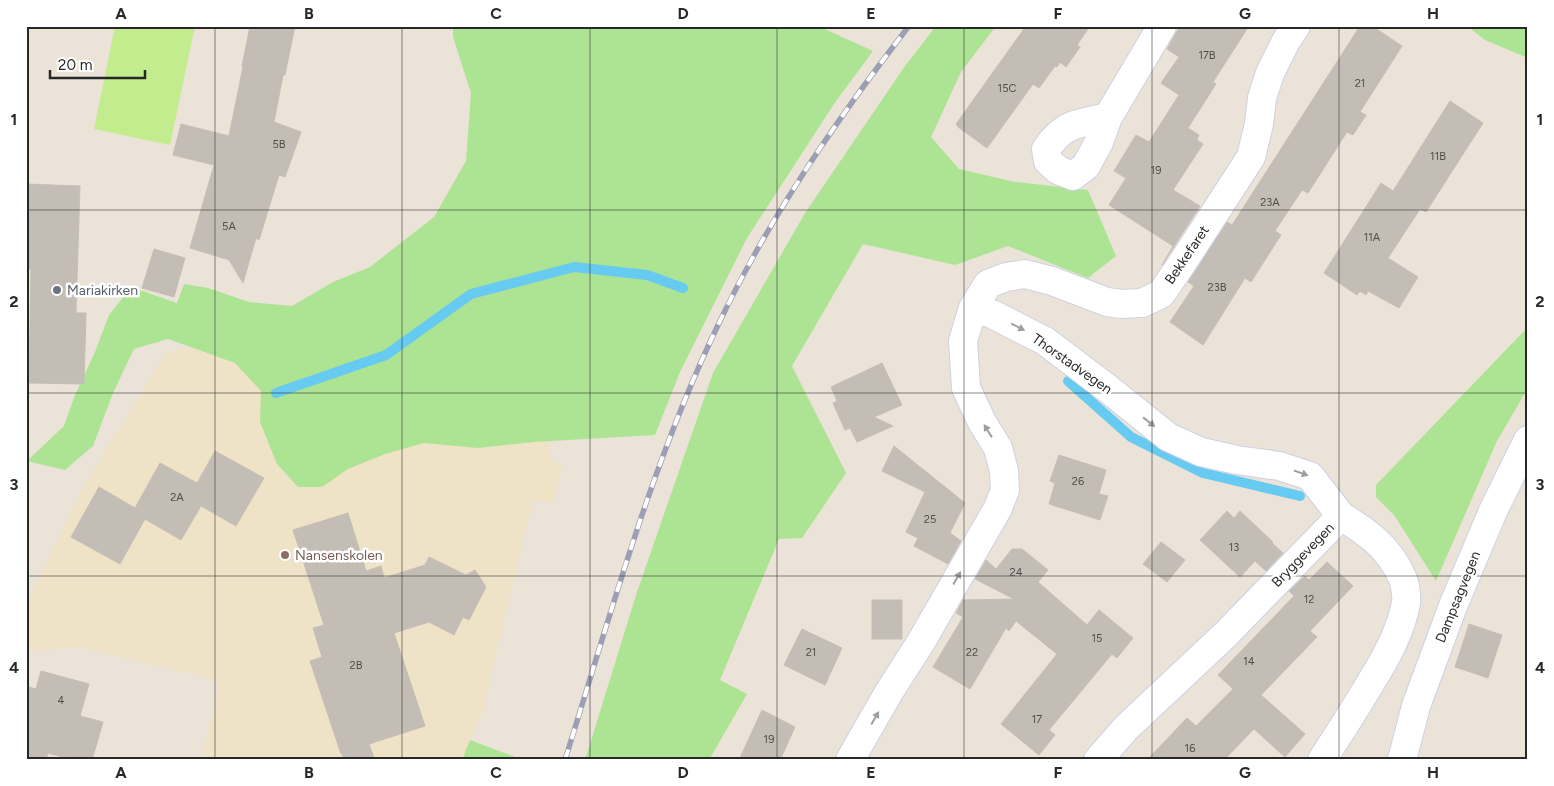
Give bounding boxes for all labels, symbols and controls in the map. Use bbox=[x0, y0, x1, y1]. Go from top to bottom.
text: A bbox=[115, 4, 127, 23]
text: B bbox=[304, 4, 314, 23]
text: C bbox=[490, 4, 502, 23]
text: D bbox=[677, 4, 689, 23]
text: E bbox=[866, 4, 876, 23]
text: F bbox=[1054, 4, 1063, 23]
text: G bbox=[1239, 4, 1251, 23]
text: H bbox=[1427, 4, 1439, 23]
scale bar bbox=[50, 48, 145, 80]
house number: 17B bbox=[1198, 49, 1216, 62]
text: 20 m bbox=[58, 56, 92, 74]
house number: 21 bbox=[1355, 77, 1365, 90]
house number: 15C bbox=[998, 82, 1016, 95]
text: 1 bbox=[11, 110, 17, 129]
text: 1 bbox=[1537, 110, 1543, 129]
house number: 5B bbox=[272, 138, 286, 151]
house number: 11B bbox=[1430, 150, 1446, 163]
house number: 19 bbox=[1151, 164, 1161, 177]
house number: 23A bbox=[1260, 196, 1280, 209]
house number: 5A bbox=[222, 220, 236, 233]
street label: Bekkefaret bbox=[1161, 222, 1213, 288]
house number: 11A bbox=[1364, 231, 1381, 244]
house number: 23B bbox=[1208, 281, 1227, 294]
place label: Mariakirken bbox=[67, 282, 138, 299]
marker: Mariakirken bbox=[51, 284, 63, 296]
text: 2 bbox=[9, 292, 19, 311]
text: 2 bbox=[1535, 292, 1545, 311]
one-way arrow bbox=[1010, 323, 1025, 331]
street label: Thorstadvegen bbox=[1029, 330, 1116, 398]
one-way arrow bbox=[1142, 417, 1155, 428]
one-way arrow bbox=[983, 425, 992, 438]
one-way arrow bbox=[1293, 470, 1308, 477]
text: 3 bbox=[10, 475, 19, 494]
house number: 26 bbox=[1072, 475, 1084, 488]
text: 3 bbox=[1536, 475, 1545, 494]
house number: 2A bbox=[170, 491, 184, 504]
house number: 25 bbox=[924, 513, 936, 526]
street label: Bryggevegen bbox=[1268, 519, 1338, 591]
house number: 13 bbox=[1229, 541, 1239, 554]
place label: Nansenskolen bbox=[295, 547, 383, 564]
marker: Nansenskolen bbox=[279, 549, 291, 561]
street label: Dampsagvegen bbox=[1432, 549, 1484, 645]
house number: 24 bbox=[1010, 566, 1023, 579]
one-way arrow bbox=[953, 571, 962, 584]
house number: 12 bbox=[1304, 593, 1314, 606]
house number: 15 bbox=[1092, 632, 1102, 645]
house number: 21 bbox=[806, 646, 816, 659]
house number: 22 bbox=[966, 646, 978, 659]
house number: 14 bbox=[1243, 655, 1255, 668]
text: 4 bbox=[9, 658, 19, 677]
text: 4 bbox=[1535, 658, 1545, 677]
house number: 2B bbox=[350, 659, 363, 672]
house number: 4 bbox=[58, 694, 65, 707]
one-way arrow bbox=[870, 711, 879, 724]
house number: 17 bbox=[1032, 713, 1042, 726]
house number: 19 bbox=[764, 733, 774, 746]
house number: 16 bbox=[1185, 742, 1195, 755]
text: A bbox=[115, 763, 127, 782]
text: B bbox=[304, 763, 314, 782]
text: C bbox=[490, 763, 502, 782]
text: D bbox=[677, 763, 689, 782]
text: E bbox=[866, 763, 876, 782]
text: F bbox=[1054, 763, 1063, 782]
text: G bbox=[1239, 763, 1251, 782]
text: H bbox=[1427, 763, 1439, 782]

